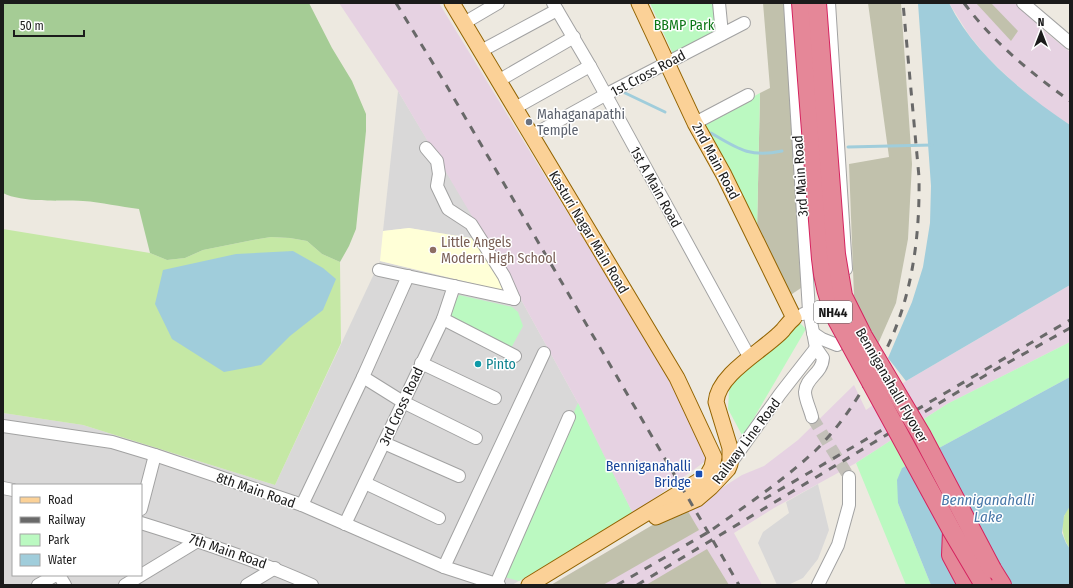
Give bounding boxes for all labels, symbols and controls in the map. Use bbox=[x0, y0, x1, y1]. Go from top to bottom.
scale bar bbox=[14, 12, 84, 38]
north arrow bbox=[1021, 12, 1061, 52]
text: N bbox=[1038, 16, 1044, 29]
park label: BBMP Park bbox=[654, 17, 715, 34]
text: 50 m bbox=[20, 19, 44, 33]
street label: 1st Cross Road bbox=[608, 47, 689, 100]
place label: Mahaganapathi Temple bbox=[537, 106, 625, 139]
marker: Mahaganapathi Temple bbox=[524, 117, 534, 127]
street label: 2nd Main Road bbox=[688, 120, 743, 202]
street label: 3rd Main Road bbox=[789, 135, 812, 217]
street label: 1st A Main Road bbox=[626, 144, 685, 231]
street label: Kasturi Nagar Main Road bbox=[545, 168, 632, 297]
place label: Little Angels Modern High School bbox=[441, 234, 557, 267]
marker: Little Angels Modern High School bbox=[428, 245, 438, 255]
road number: NH44 bbox=[814, 301, 852, 323]
street label: Benniganahalli Flyover bbox=[852, 325, 931, 446]
place label: Pinto bbox=[486, 356, 516, 373]
marker: Pinto bbox=[473, 359, 483, 369]
street label: 3rd Cross Road bbox=[376, 364, 427, 448]
street label: Railway Line Road bbox=[709, 395, 784, 488]
place label: Benniganahalli Bridge bbox=[606, 458, 691, 491]
street label: 8th Main Road bbox=[214, 469, 298, 512]
marker: Benniganahalli Bridge bbox=[694, 469, 704, 479]
legend bbox=[12, 484, 142, 576]
water label: Benniganahalli Lake bbox=[941, 491, 1035, 526]
text: Road bbox=[48, 493, 73, 507]
text: Railway bbox=[48, 513, 86, 527]
street label: 7th Main Road bbox=[187, 530, 269, 573]
text: Park bbox=[48, 533, 70, 547]
text: Water bbox=[48, 553, 77, 567]

